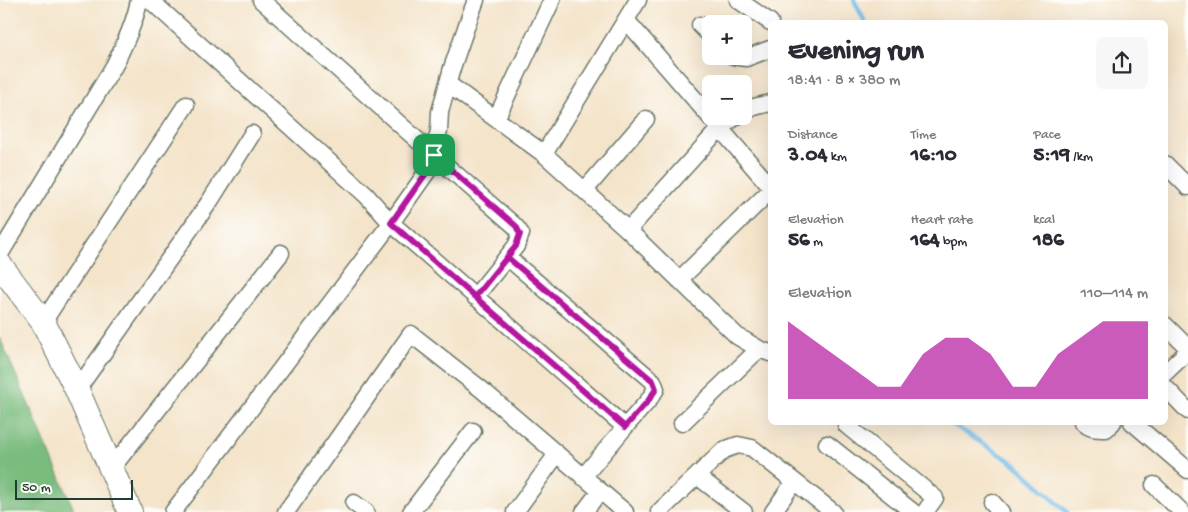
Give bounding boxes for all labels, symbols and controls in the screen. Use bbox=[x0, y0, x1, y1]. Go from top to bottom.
map controls bbox=[702, 15, 752, 125]
button: + bbox=[702, 15, 752, 65]
text: Evening run bbox=[788, 36, 924, 69]
button: share bbox=[1096, 37, 1148, 89]
text: 18:41 · 8 × 380 m bbox=[788, 72, 900, 91]
button: − bbox=[702, 75, 752, 125]
text: Distance bbox=[788, 127, 837, 144]
text: Time bbox=[911, 127, 936, 144]
text: Pace bbox=[1033, 127, 1061, 144]
pin bbox=[413, 134, 455, 176]
icon: arrive bbox=[420, 141, 448, 169]
text: 3.04 bbox=[788, 144, 827, 169]
text: 16:10 bbox=[911, 144, 957, 169]
text: 5:19 bbox=[1033, 144, 1070, 169]
text: km bbox=[827, 149, 847, 166]
text: /km bbox=[1070, 149, 1093, 166]
text: Elevation bbox=[788, 212, 844, 229]
text: Heart rate bbox=[911, 212, 973, 229]
text: kcal bbox=[1033, 212, 1055, 229]
text: 56 bbox=[788, 229, 810, 254]
text: 164 bbox=[911, 229, 940, 254]
text: 186 bbox=[1033, 229, 1064, 254]
text: m bbox=[810, 234, 823, 251]
text: bpm bbox=[940, 234, 967, 251]
text: Elevation bbox=[788, 285, 852, 304]
text: 110–114 m bbox=[1081, 285, 1148, 304]
scale bar bbox=[15, 477, 132, 500]
text: 50 m bbox=[22, 480, 51, 497]

